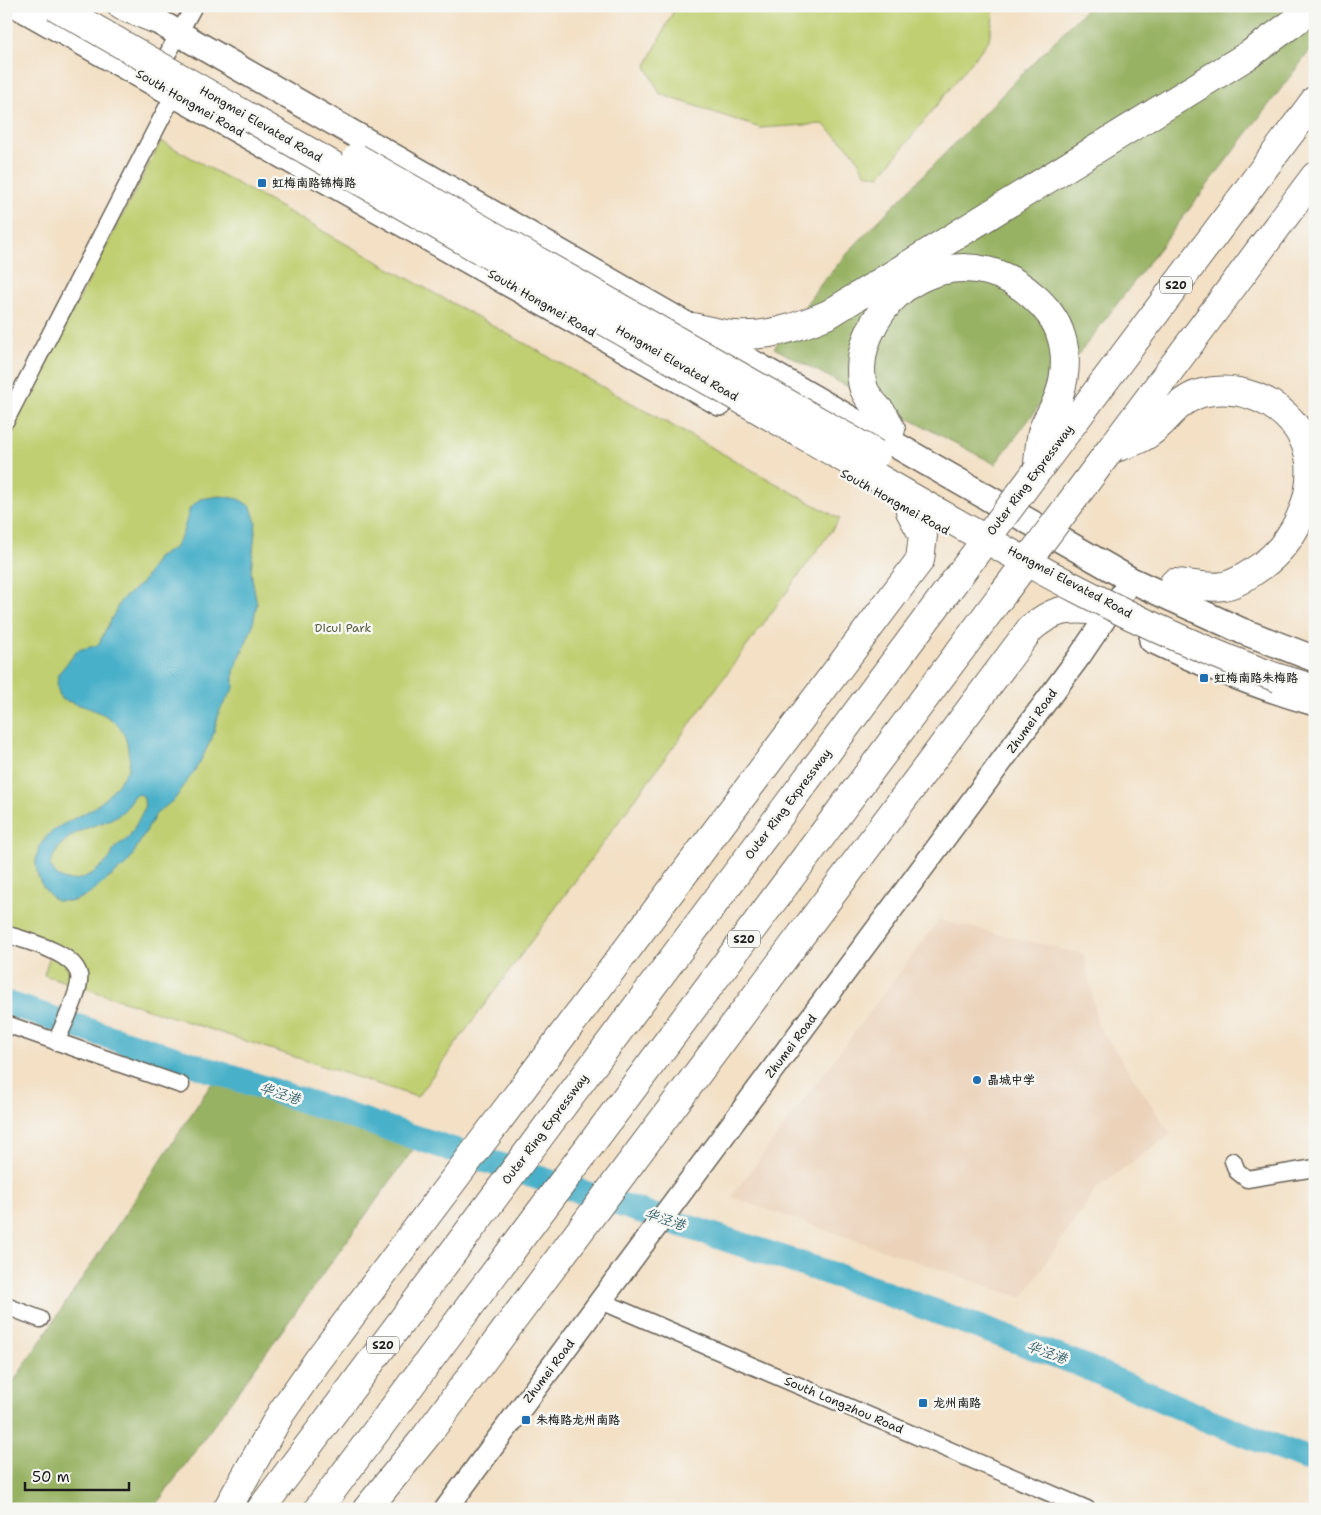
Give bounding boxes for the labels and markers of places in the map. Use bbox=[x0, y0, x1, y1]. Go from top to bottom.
place label: 虹梅南路锦梅路 bbox=[272, 175, 356, 191]
marker: 虹梅南路锦梅路 bbox=[256, 177, 268, 189]
place label: 虹梅南路朱梅路 bbox=[1214, 670, 1298, 686]
marker: 虹梅南路朱梅路 bbox=[1198, 672, 1210, 684]
place label: 晶城中学 bbox=[987, 1072, 1035, 1088]
marker: 晶城中学 bbox=[971, 1074, 983, 1086]
place label: 龙州南路 bbox=[933, 1395, 981, 1411]
marker: 龙州南路 bbox=[917, 1397, 929, 1409]
place label: 朱梅路龙州南路 bbox=[536, 1412, 620, 1428]
marker: 朱梅路龙州南路 bbox=[520, 1414, 532, 1426]

